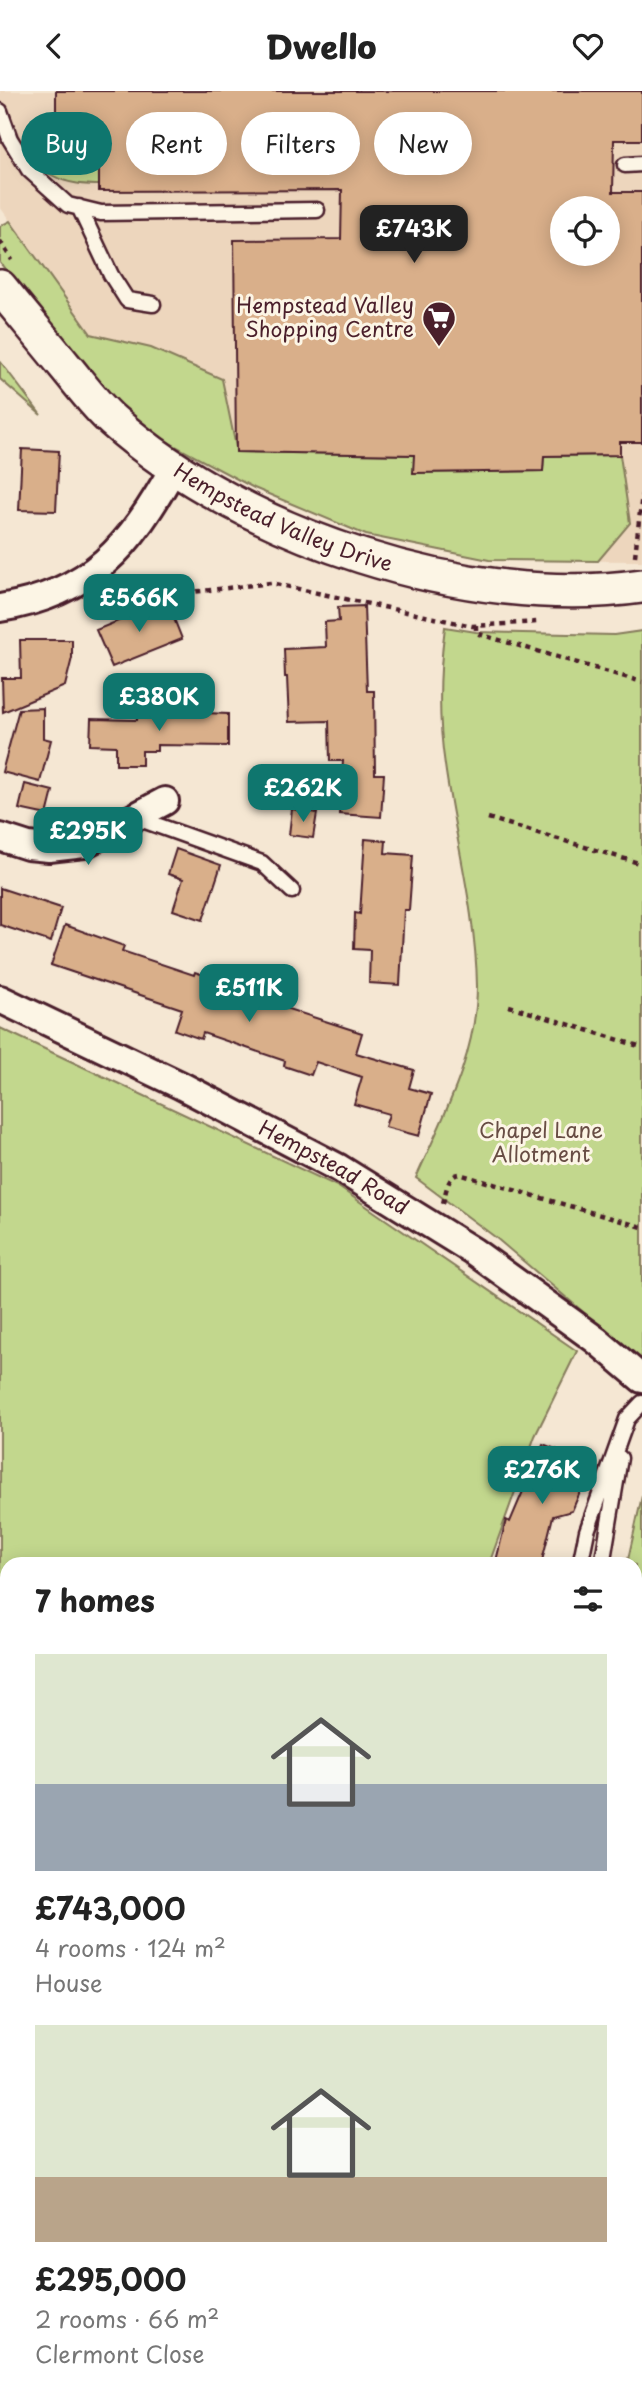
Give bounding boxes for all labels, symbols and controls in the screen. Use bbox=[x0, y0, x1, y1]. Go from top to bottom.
text: Dwello bbox=[266, 22, 376, 70]
icon: back bbox=[35, 27, 73, 65]
icon: heart bbox=[569, 27, 607, 65]
chip: Buy bbox=[21, 112, 112, 175]
chip: Rent bbox=[126, 112, 227, 175]
chip: Filters bbox=[241, 112, 360, 175]
chip: New bbox=[374, 112, 472, 175]
map controls bbox=[550, 196, 620, 266]
button: locate bbox=[550, 196, 620, 266]
pin: £743K bbox=[365, 205, 463, 265]
text: £743K bbox=[376, 210, 452, 245]
place label: Hempstead Valley Shopping Centre bbox=[236, 288, 414, 344]
supermarket icon: Hempstead Valley Shopping Centre bbox=[420, 299, 458, 348]
street label: Hempstead Valley Drive bbox=[168, 454, 397, 578]
pin: £566K bbox=[90, 575, 188, 634]
text: £566K bbox=[100, 579, 178, 614]
pin: £380K bbox=[110, 673, 208, 733]
text: £380K bbox=[119, 678, 199, 713]
pin: £262K bbox=[254, 765, 352, 824]
text: £262K bbox=[264, 769, 342, 804]
pin: £295K bbox=[39, 807, 137, 867]
text: £295K bbox=[50, 812, 126, 847]
pin: £511K bbox=[200, 965, 298, 1024]
text: £511K bbox=[215, 969, 283, 1004]
street label: Hempstead Road bbox=[254, 1111, 416, 1222]
park label: Chapel Lane Allotment bbox=[479, 1113, 603, 1169]
pin: £276K bbox=[493, 1447, 591, 1506]
text: £276K bbox=[504, 1451, 580, 1486]
text: 7 homes bbox=[35, 1577, 155, 1622]
icon: filters bbox=[569, 1580, 607, 1618]
icon: home bbox=[258, 1699, 384, 1825]
text: £743,000 bbox=[35, 1885, 185, 1930]
text: 4 rooms · 124 m² bbox=[35, 1930, 226, 1965]
text: House bbox=[35, 1965, 102, 2000]
icon: home bbox=[258, 2070, 384, 2196]
text: £295,000 bbox=[35, 2256, 186, 2301]
text: 2 rooms · 66 m² bbox=[35, 2301, 219, 2336]
text: Clermont Close bbox=[35, 2336, 205, 2371]

